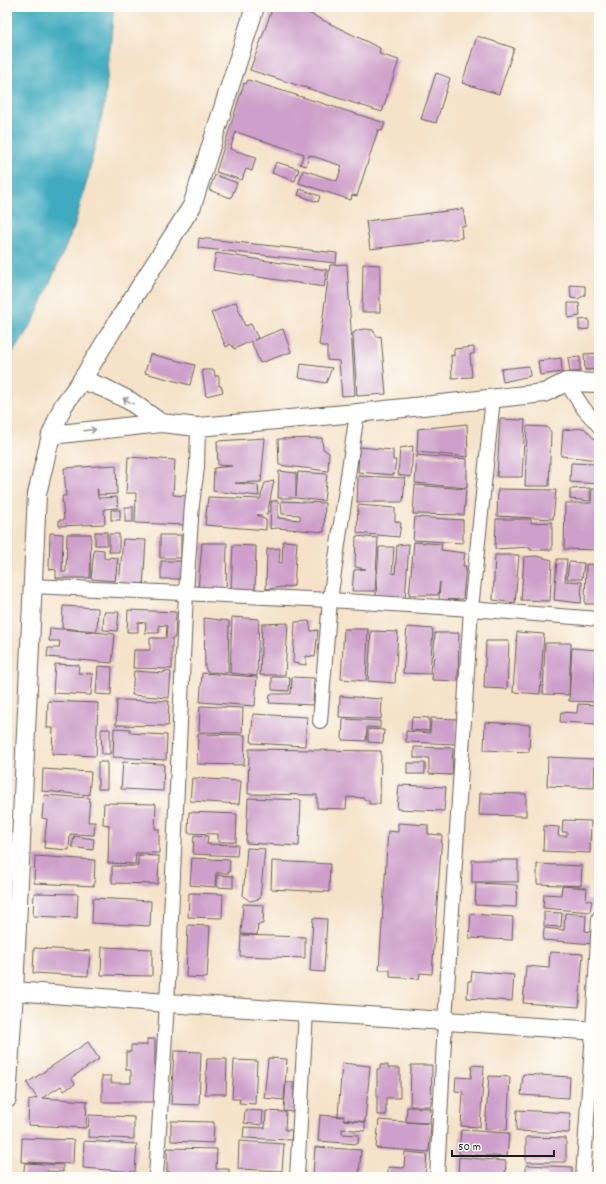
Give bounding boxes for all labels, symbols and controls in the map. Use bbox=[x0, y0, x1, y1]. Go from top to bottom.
one-way arrow bbox=[122, 396, 134, 404]
one-way arrow bbox=[83, 427, 96, 434]
scale bar bbox=[452, 1132, 554, 1158]
text: 50 m bbox=[458, 1139, 481, 1156]

